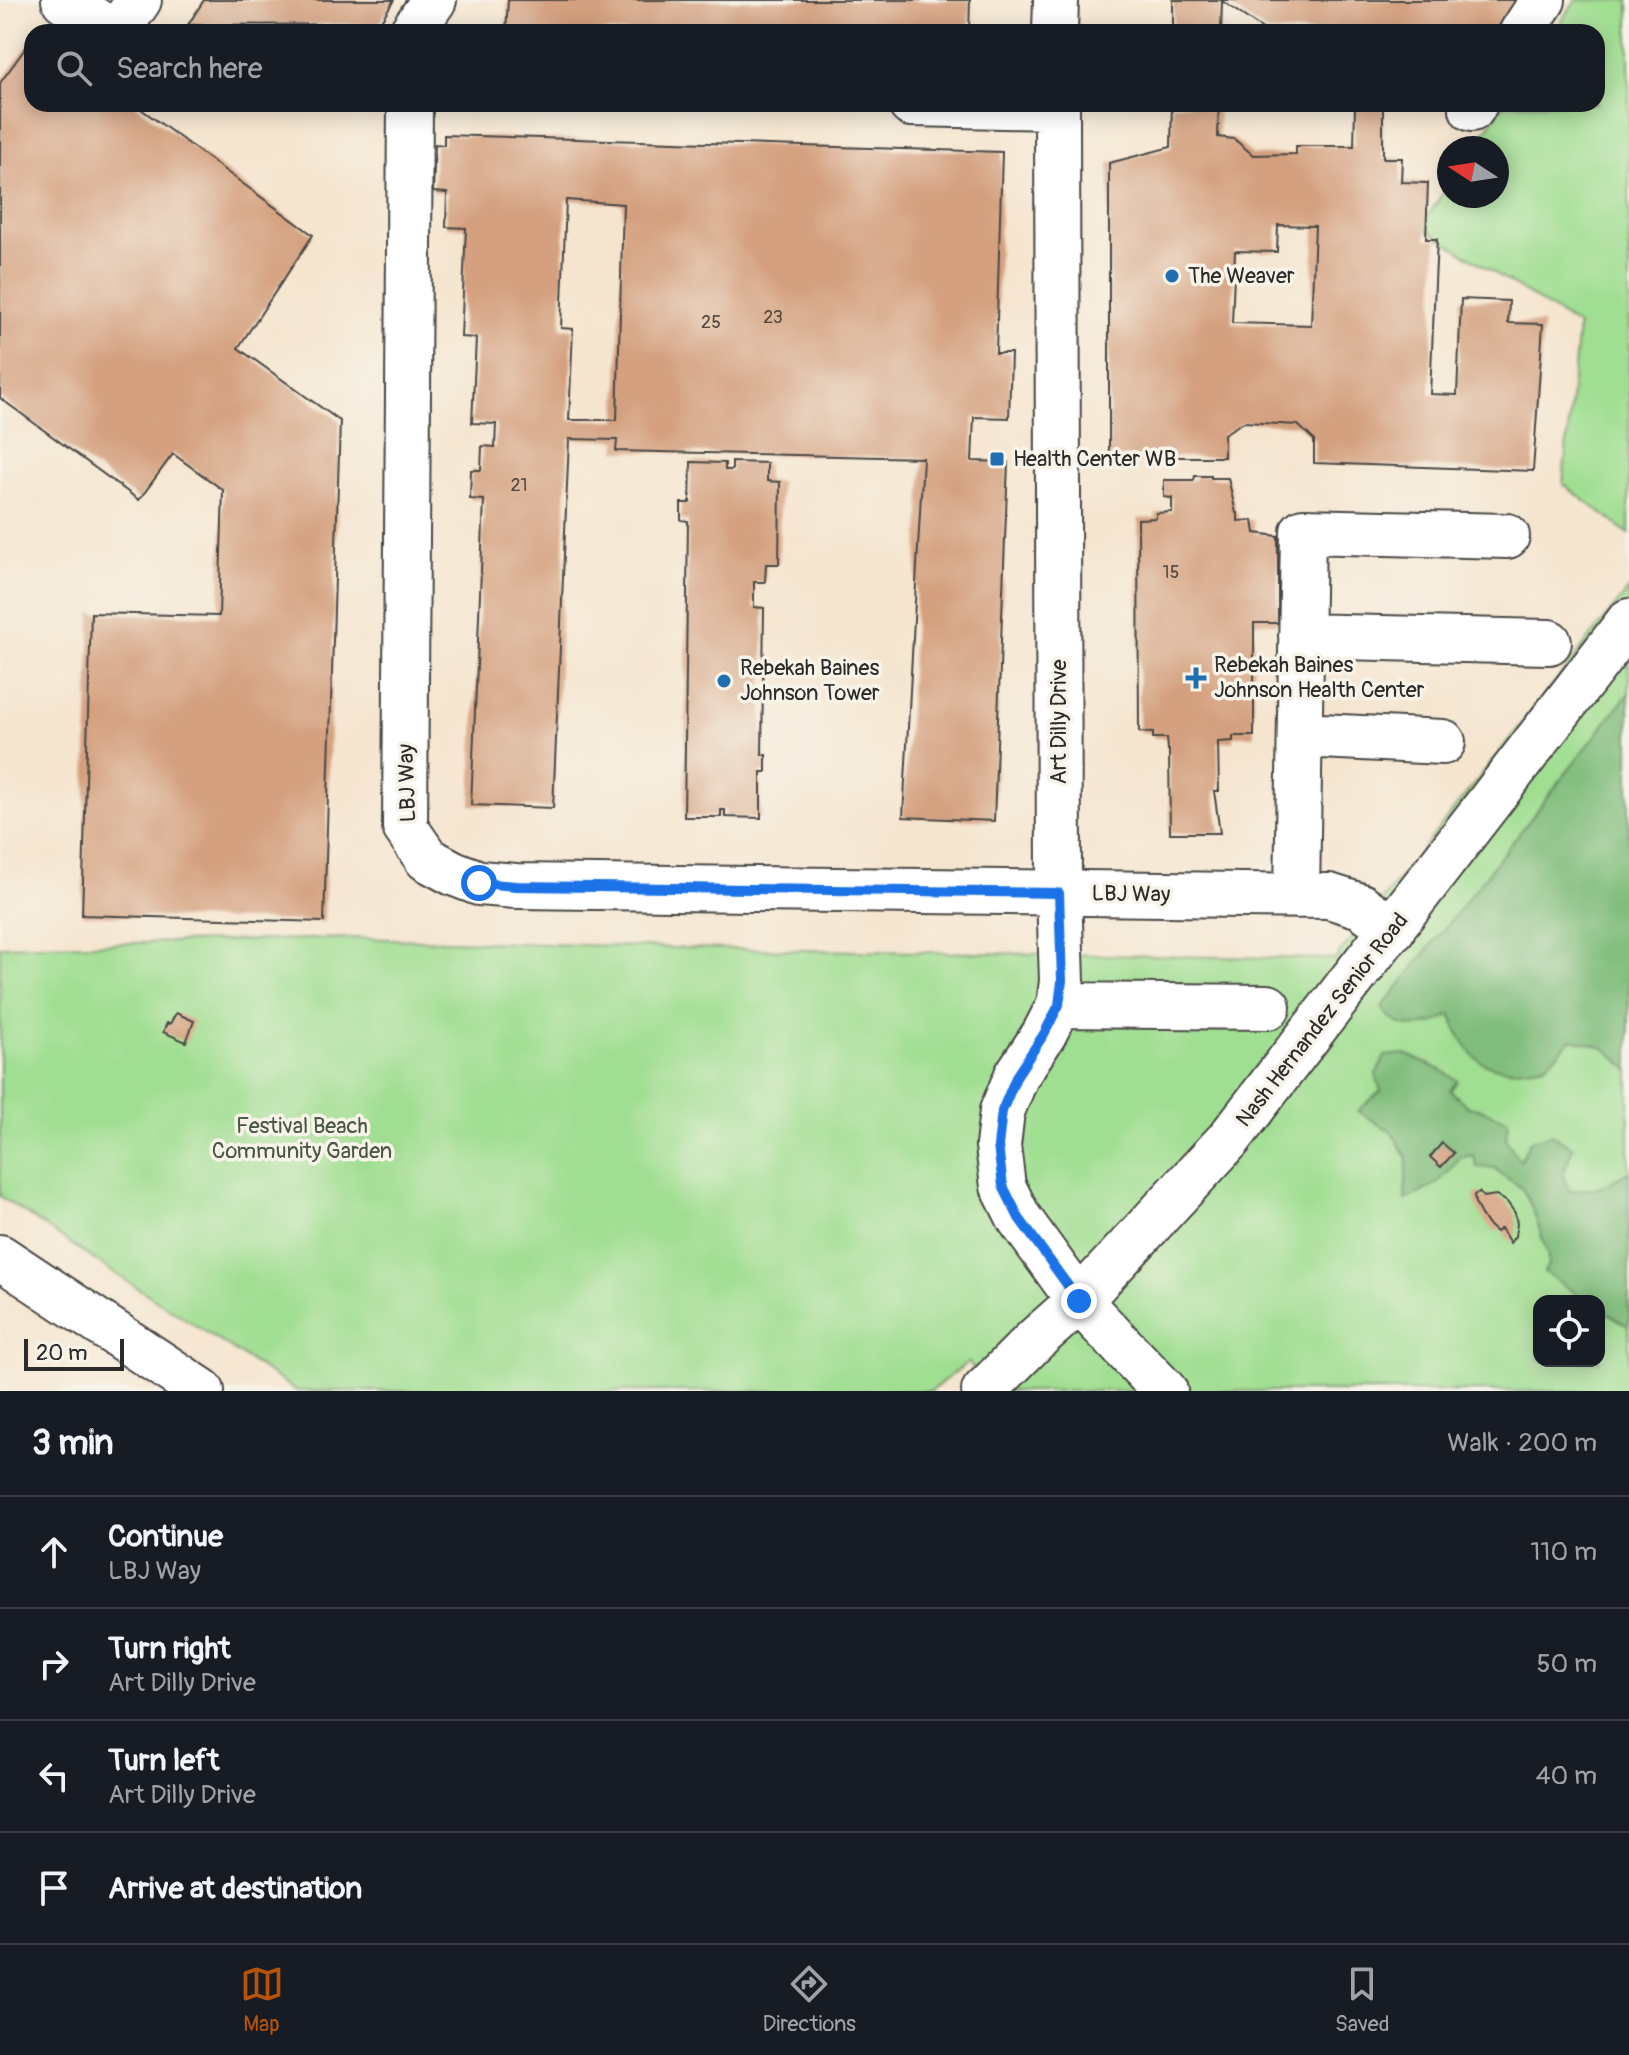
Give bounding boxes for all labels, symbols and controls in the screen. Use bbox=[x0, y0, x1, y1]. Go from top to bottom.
search box bbox=[24, 24, 1605, 112]
icon: search bbox=[52, 46, 96, 90]
text: Search here bbox=[116, 50, 263, 87]
north arrow bbox=[1437, 136, 1509, 208]
place label: The Weaver bbox=[1188, 262, 1295, 290]
marker: The Weaver bbox=[1163, 267, 1181, 285]
house number: 23 bbox=[763, 306, 783, 329]
house number: 25 bbox=[701, 311, 721, 334]
place label: Health Center WB bbox=[1013, 445, 1176, 473]
marker: Health Center WB bbox=[988, 450, 1006, 468]
house number: 21 bbox=[510, 474, 528, 497]
house number: 15 bbox=[1163, 561, 1179, 584]
place label: Rebekah Baines Johnson Health Center bbox=[1214, 651, 1425, 704]
place label: Rebekah Baines Johnson Tower bbox=[740, 654, 880, 707]
street label: Art Dilly Drive bbox=[1045, 659, 1073, 785]
marker: Rebekah Baines Johnson Health Center bbox=[1185, 667, 1207, 689]
marker: Rebekah Baines Johnson Tower bbox=[715, 672, 733, 690]
street label: LBJ Way bbox=[392, 743, 422, 823]
route start bbox=[461, 865, 497, 901]
street label: LBJ Way bbox=[1091, 879, 1171, 909]
street label: Nash Hernandez Senior Road bbox=[1230, 907, 1414, 1133]
park label: Festival Beach Community Garden bbox=[212, 1112, 392, 1165]
route end bbox=[1061, 1283, 1097, 1319]
map controls bbox=[1533, 1295, 1605, 1367]
button: locate bbox=[1533, 1295, 1605, 1367]
scale bar bbox=[24, 1335, 124, 1371]
text: 20 m bbox=[36, 1339, 88, 1367]
text: 3 min bbox=[32, 1422, 114, 1465]
text: Walk · 200 m bbox=[1447, 1427, 1597, 1459]
text: Continue bbox=[108, 1518, 223, 1555]
icon: ahead bbox=[32, 1530, 76, 1574]
text: 110 m bbox=[1530, 1536, 1597, 1568]
text: LBJ Way bbox=[108, 1555, 201, 1587]
text: Turn right bbox=[108, 1630, 231, 1667]
icon: right bbox=[32, 1642, 76, 1686]
text: 50 m bbox=[1536, 1648, 1597, 1680]
text: Art Dilly Drive bbox=[108, 1667, 256, 1699]
text: Turn left bbox=[108, 1742, 219, 1779]
icon: left bbox=[32, 1754, 76, 1798]
text: 40 m bbox=[1535, 1760, 1597, 1792]
text: Art Dilly Drive bbox=[108, 1779, 256, 1811]
icon: arrive bbox=[32, 1866, 76, 1910]
text: Arrive at destination bbox=[108, 1870, 362, 1907]
tab: Map bbox=[240, 1962, 284, 2038]
tab: Directions bbox=[763, 1962, 856, 2038]
tab: Saved bbox=[1335, 1962, 1389, 2038]

